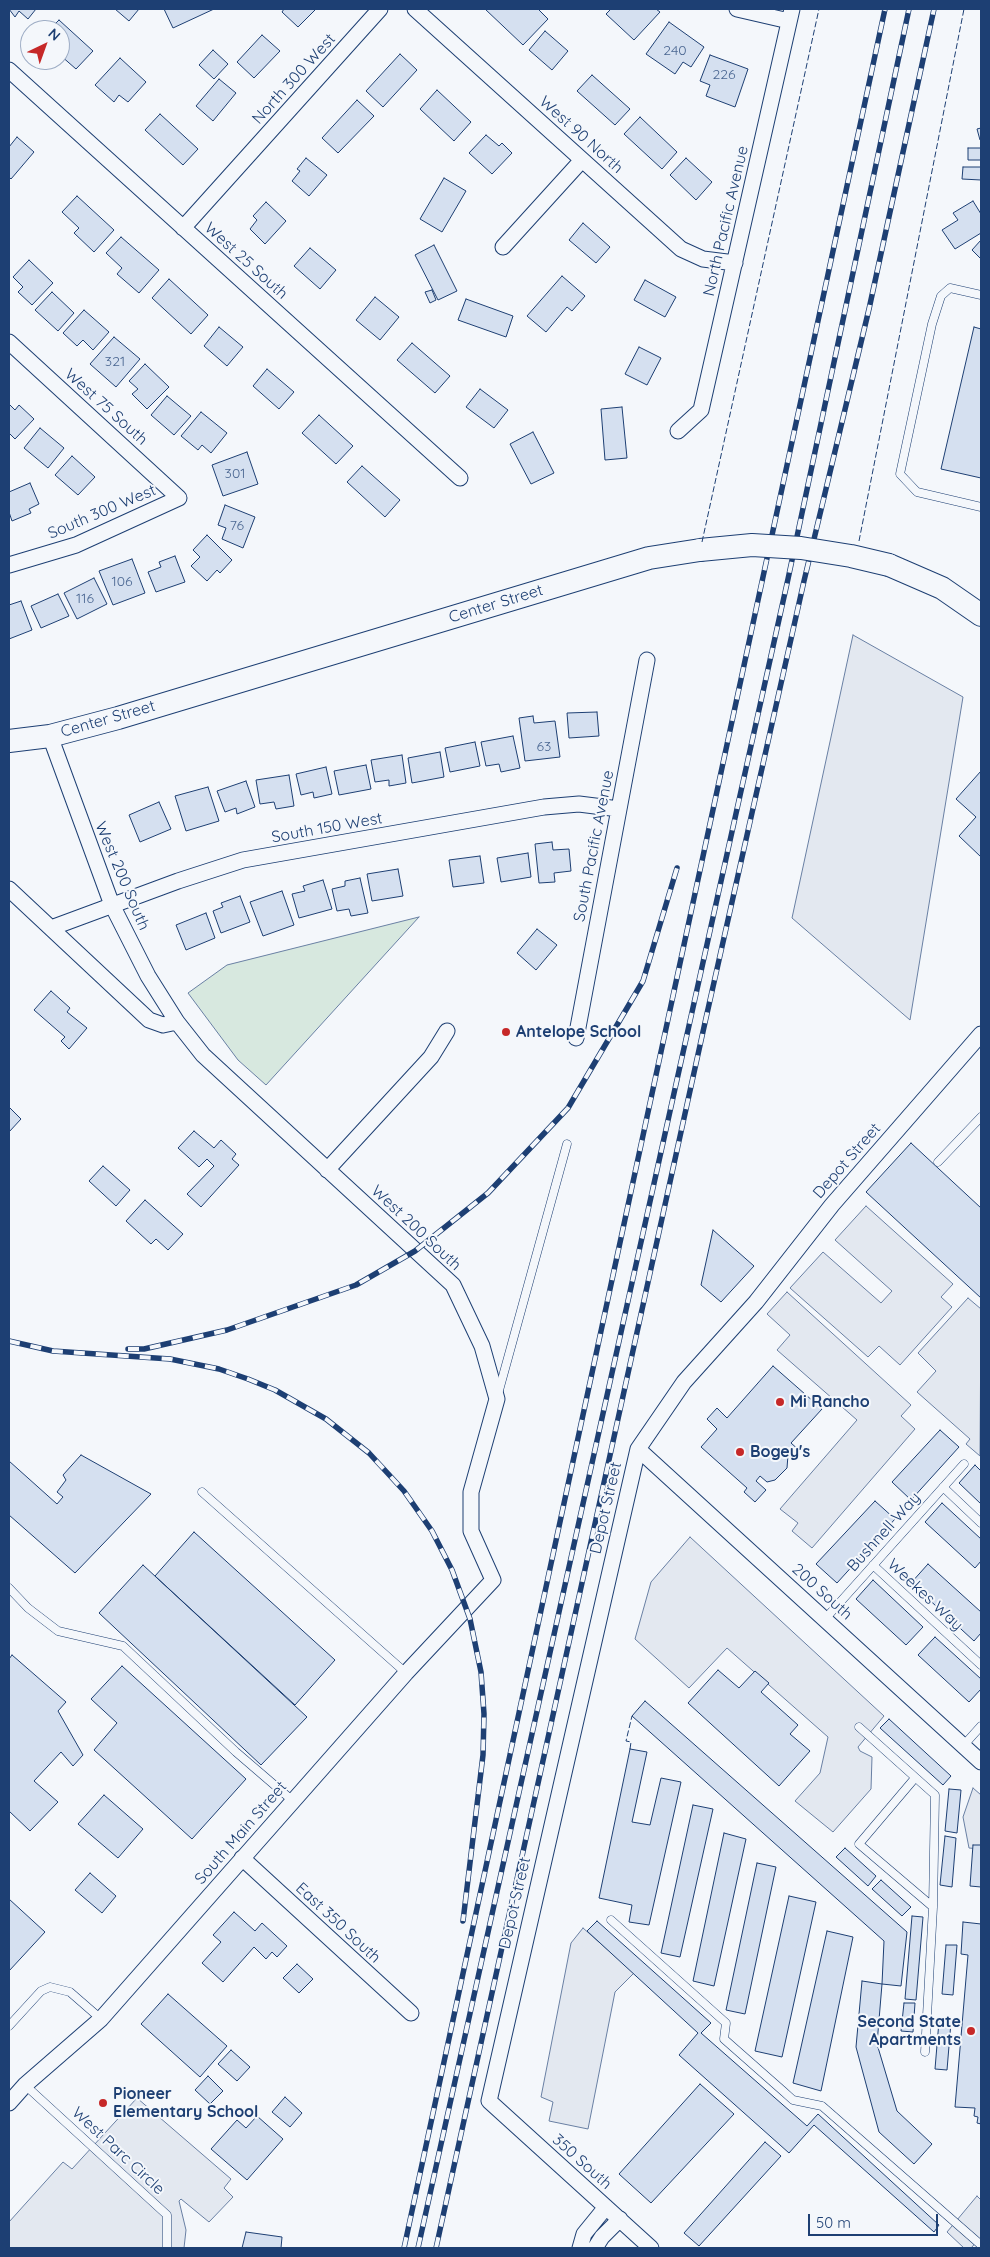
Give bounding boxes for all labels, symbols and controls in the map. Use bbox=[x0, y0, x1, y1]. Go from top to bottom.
north arrow bbox=[20, 20, 70, 70]
text: N bbox=[45, 24, 64, 45]
street label: North 300 West bbox=[248, 30, 340, 128]
house number: 240 bbox=[663, 43, 687, 59]
house number: 226 bbox=[712, 67, 736, 83]
street label: West 90 North bbox=[535, 92, 627, 178]
street label: North Pacific Avenue bbox=[699, 144, 753, 298]
street label: West 25 South bbox=[200, 218, 292, 304]
house number: 321 bbox=[105, 354, 125, 370]
street label: West 75 South bbox=[61, 365, 151, 449]
house number: 301 bbox=[225, 466, 245, 482]
street label: South 300 West bbox=[45, 481, 159, 543]
house number: 76 bbox=[230, 518, 244, 534]
house number: 106 bbox=[111, 574, 133, 590]
street label: Center Street bbox=[447, 581, 545, 627]
house number: 116 bbox=[76, 591, 94, 607]
street label: Center Street bbox=[59, 696, 157, 742]
house number: 63 bbox=[537, 739, 551, 755]
street label: South Pacific Avenue bbox=[570, 769, 618, 923]
street label: South 150 West bbox=[270, 809, 384, 847]
street label: West 200 South bbox=[90, 819, 154, 933]
place label: Antelope School bbox=[516, 1022, 641, 1042]
marker: Antelope School bbox=[500, 1026, 512, 1038]
street label: Depot Street bbox=[809, 1119, 885, 1203]
street label: West 200 South bbox=[367, 1181, 465, 1275]
place label: Mi Rancho bbox=[790, 1392, 870, 1412]
marker: Mi Rancho bbox=[774, 1396, 786, 1408]
place label: Bogey's bbox=[750, 1442, 810, 1462]
marker: Bogey's bbox=[734, 1446, 746, 1458]
street label: Depot Street bbox=[586, 1460, 626, 1556]
street label: Bushnell Way bbox=[843, 1488, 925, 1576]
street label: Weekes Way bbox=[883, 1555, 967, 1635]
street label: 200 South bbox=[788, 1560, 856, 1624]
street label: South Main Street bbox=[191, 1778, 291, 1888]
street label: Depot Street bbox=[495, 1855, 535, 1951]
street label: East 350 South bbox=[291, 1879, 385, 1967]
place label: Second State Apartments bbox=[858, 2012, 961, 2050]
marker: Second State Apartments bbox=[965, 2025, 977, 2037]
place label: Pioneer Elementary School bbox=[113, 2084, 258, 2122]
marker: Pioneer Elementary School bbox=[97, 2097, 109, 2109]
street label: West Parc Circle bbox=[68, 2103, 168, 2199]
street label: 350 South bbox=[548, 2130, 616, 2194]
scale bar bbox=[810, 2204, 940, 2236]
text: 50 m bbox=[816, 2213, 851, 2232]

